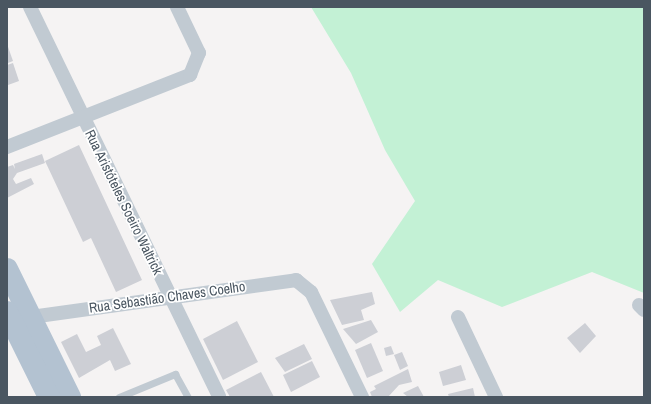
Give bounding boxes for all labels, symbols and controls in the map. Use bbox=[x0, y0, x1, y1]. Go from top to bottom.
street label: Rua Aristóteles Soeiro Waltrick bbox=[81, 127, 167, 277]
street label: Rua Sebastião Chaves Coelho bbox=[88, 278, 246, 316]

